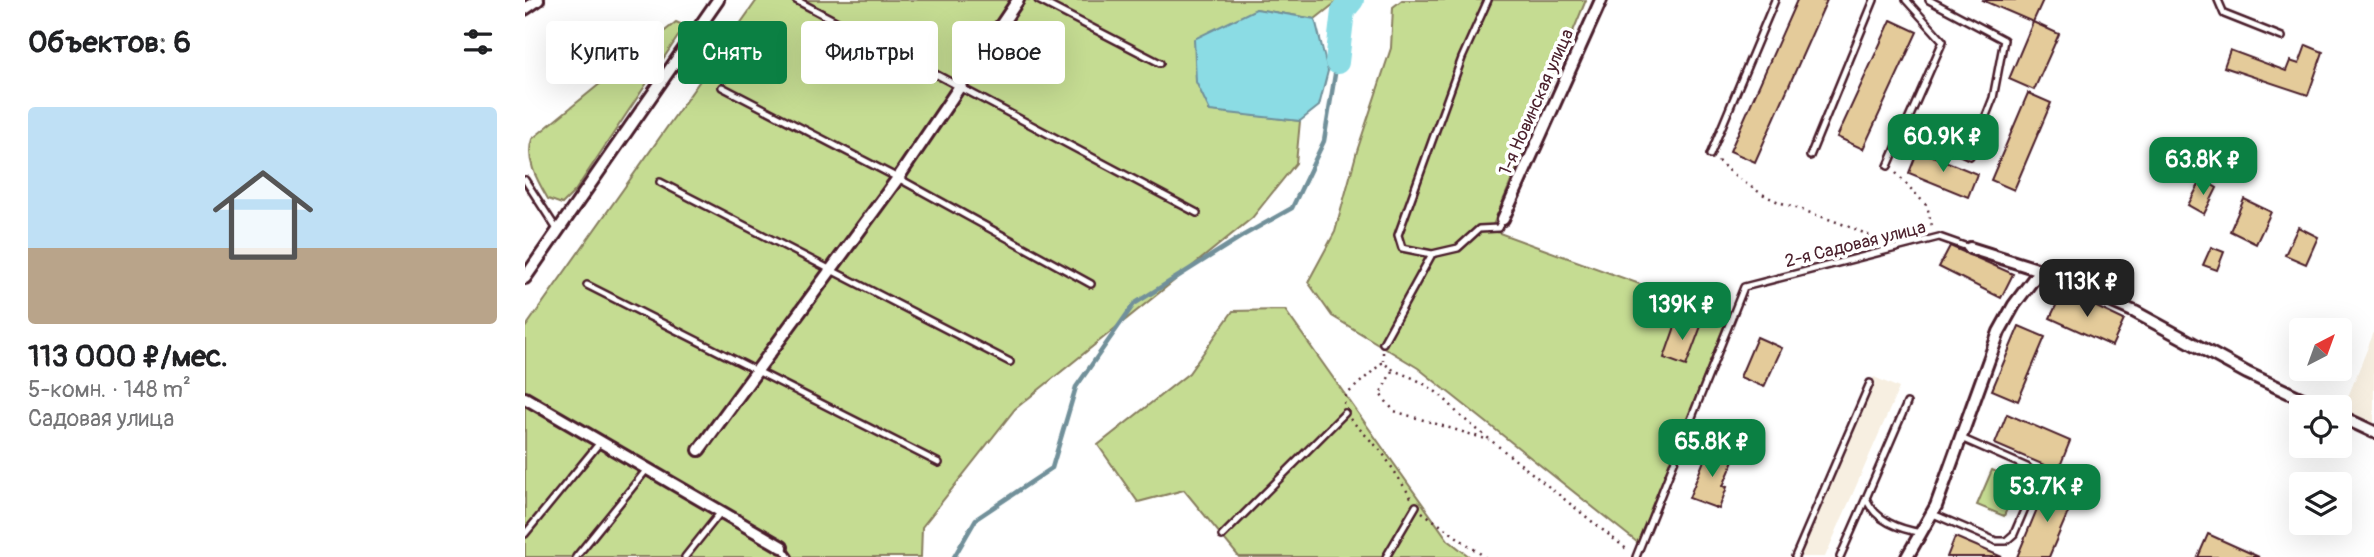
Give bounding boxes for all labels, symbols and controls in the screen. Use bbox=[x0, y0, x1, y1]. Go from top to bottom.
chip: Купить bbox=[546, 21, 664, 84]
chip: Снять bbox=[678, 21, 787, 84]
chip: Фильтры bbox=[801, 21, 938, 84]
chip: Новое bbox=[952, 21, 1065, 84]
icon: filters bbox=[459, 23, 497, 61]
text: Объектов: 6 bbox=[28, 24, 191, 61]
street label: 1-я Новинская улица bbox=[1494, 25, 1579, 179]
pin: 60.9K ₽ bbox=[1878, 114, 2008, 174]
text: 60.9K ₽ bbox=[1904, 122, 1982, 151]
pin: 63.8K ₽ bbox=[2138, 138, 2268, 197]
text: 63.8K ₽ bbox=[2165, 145, 2241, 174]
icon: home bbox=[200, 152, 326, 278]
street label: 2-я Садовая улица bbox=[1782, 216, 1928, 273]
pin: 113K ₽ bbox=[2030, 260, 2144, 319]
text: 113K ₽ bbox=[2055, 267, 2119, 296]
pin: 139K ₽ bbox=[1625, 282, 1739, 342]
text: 139K ₽ bbox=[1649, 290, 1715, 319]
north arrow bbox=[2289, 318, 2352, 382]
map controls bbox=[2289, 318, 2352, 535]
text: 113 000 ₽/мес. bbox=[28, 338, 228, 375]
text: 5-комн. · 148 m² bbox=[28, 375, 191, 404]
button: locate bbox=[2289, 395, 2352, 458]
text: Садовая улица bbox=[28, 404, 174, 433]
pin: 65.8K ₽ bbox=[1647, 420, 1777, 479]
text: 65.8K ₽ bbox=[1674, 427, 1750, 456]
pin: 53.7K ₽ bbox=[1982, 464, 2112, 524]
text: 53.7K ₽ bbox=[2009, 472, 2085, 501]
button: layers bbox=[2289, 472, 2352, 535]

